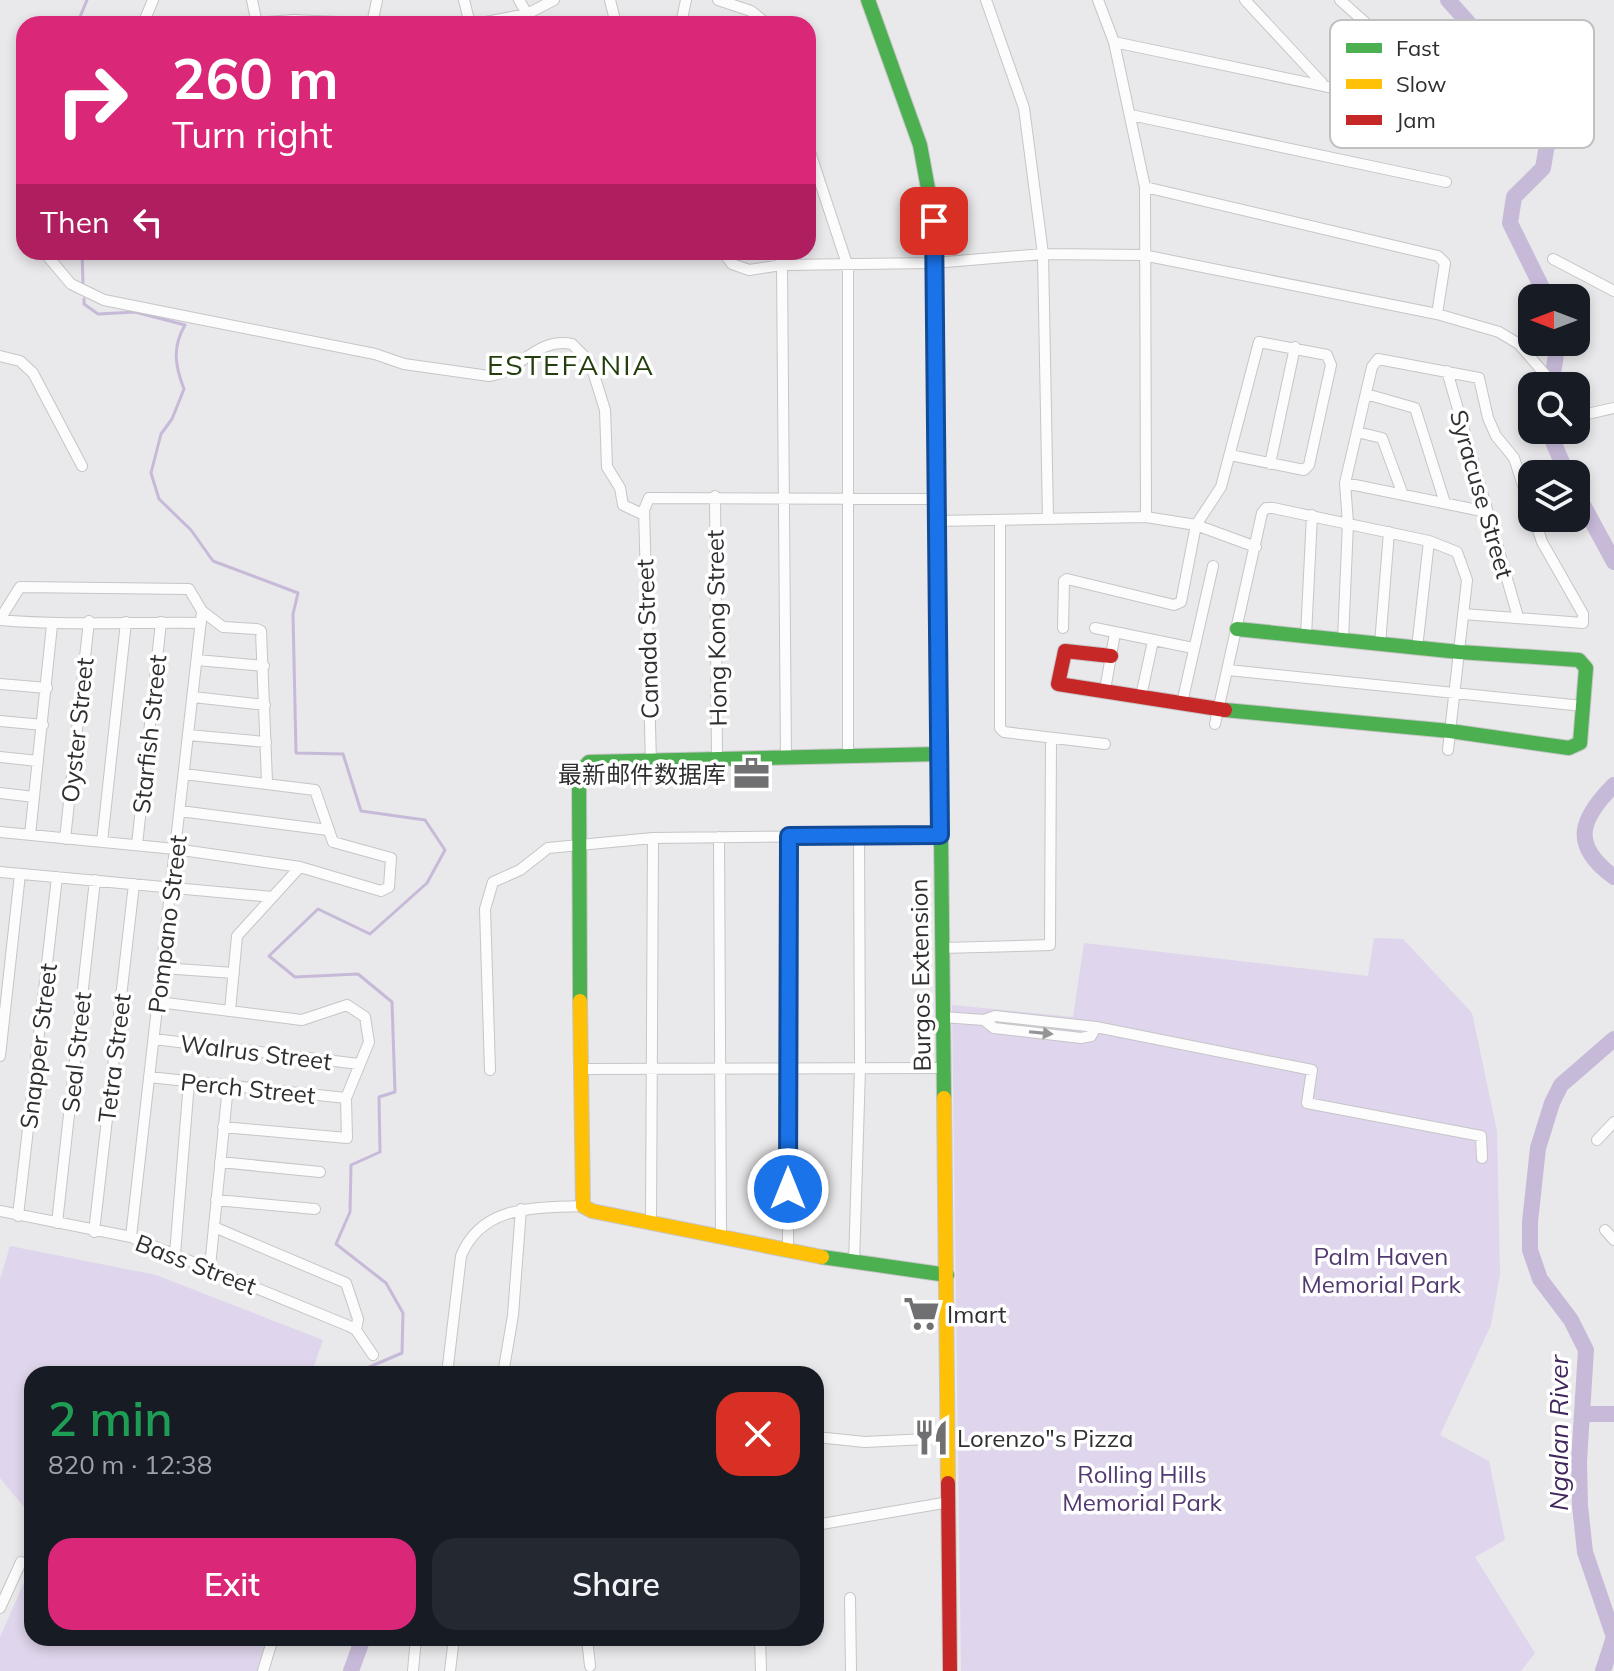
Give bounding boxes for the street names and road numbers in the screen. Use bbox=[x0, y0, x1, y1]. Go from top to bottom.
street label: Syracuse Street bbox=[1444, 406, 1520, 582]
street label: Hong Kong Street bbox=[699, 529, 733, 727]
street label: Canada Street bbox=[629, 558, 665, 720]
street label: Starfish Street bbox=[126, 653, 172, 815]
street label: Oyster Street bbox=[54, 656, 100, 804]
street label: Pompano Street bbox=[141, 833, 193, 1015]
street label: Burgos Extension bbox=[903, 878, 937, 1072]
street label: Snapper Street bbox=[13, 961, 63, 1131]
street label: Seal Street bbox=[55, 990, 97, 1114]
street label: Tetra Street bbox=[91, 992, 137, 1124]
street label: Walrus Street bbox=[178, 1028, 334, 1076]
street label: Perch Street bbox=[179, 1066, 317, 1110]
street label: Bass Street bbox=[131, 1227, 261, 1301]

